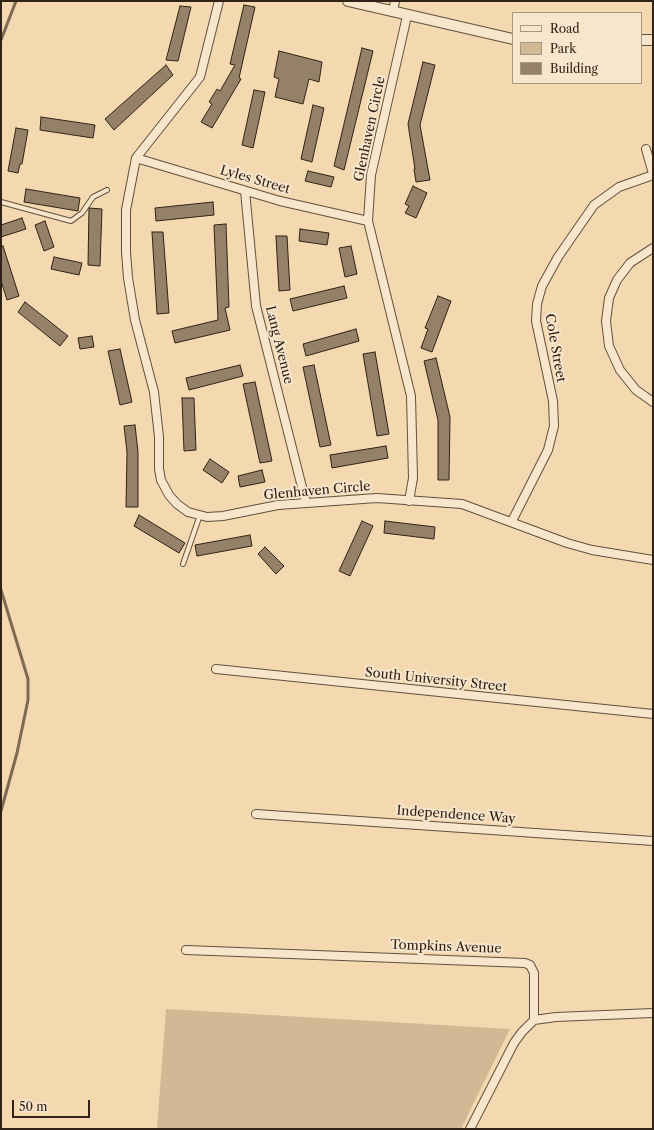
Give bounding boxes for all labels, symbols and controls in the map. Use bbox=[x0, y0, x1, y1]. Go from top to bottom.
legend bbox=[512, 12, 642, 84]
text: Road bbox=[550, 21, 580, 36]
text: Park bbox=[550, 41, 576, 56]
text: Building bbox=[550, 61, 598, 76]
street label: Glenhaven Circle bbox=[351, 75, 389, 183]
street label: Lyles Street bbox=[218, 163, 292, 197]
street label: Lang Avenue bbox=[262, 304, 296, 386]
street label: Cole Street bbox=[541, 312, 569, 384]
street label: Glenhaven Circle bbox=[263, 479, 371, 503]
street label: South University Street bbox=[364, 665, 508, 695]
street label: Independence Way bbox=[396, 803, 516, 827]
street label: Tompkins Avenue bbox=[390, 937, 502, 957]
scale bar bbox=[14, 1092, 92, 1118]
text: 50 m bbox=[19, 1099, 48, 1114]

